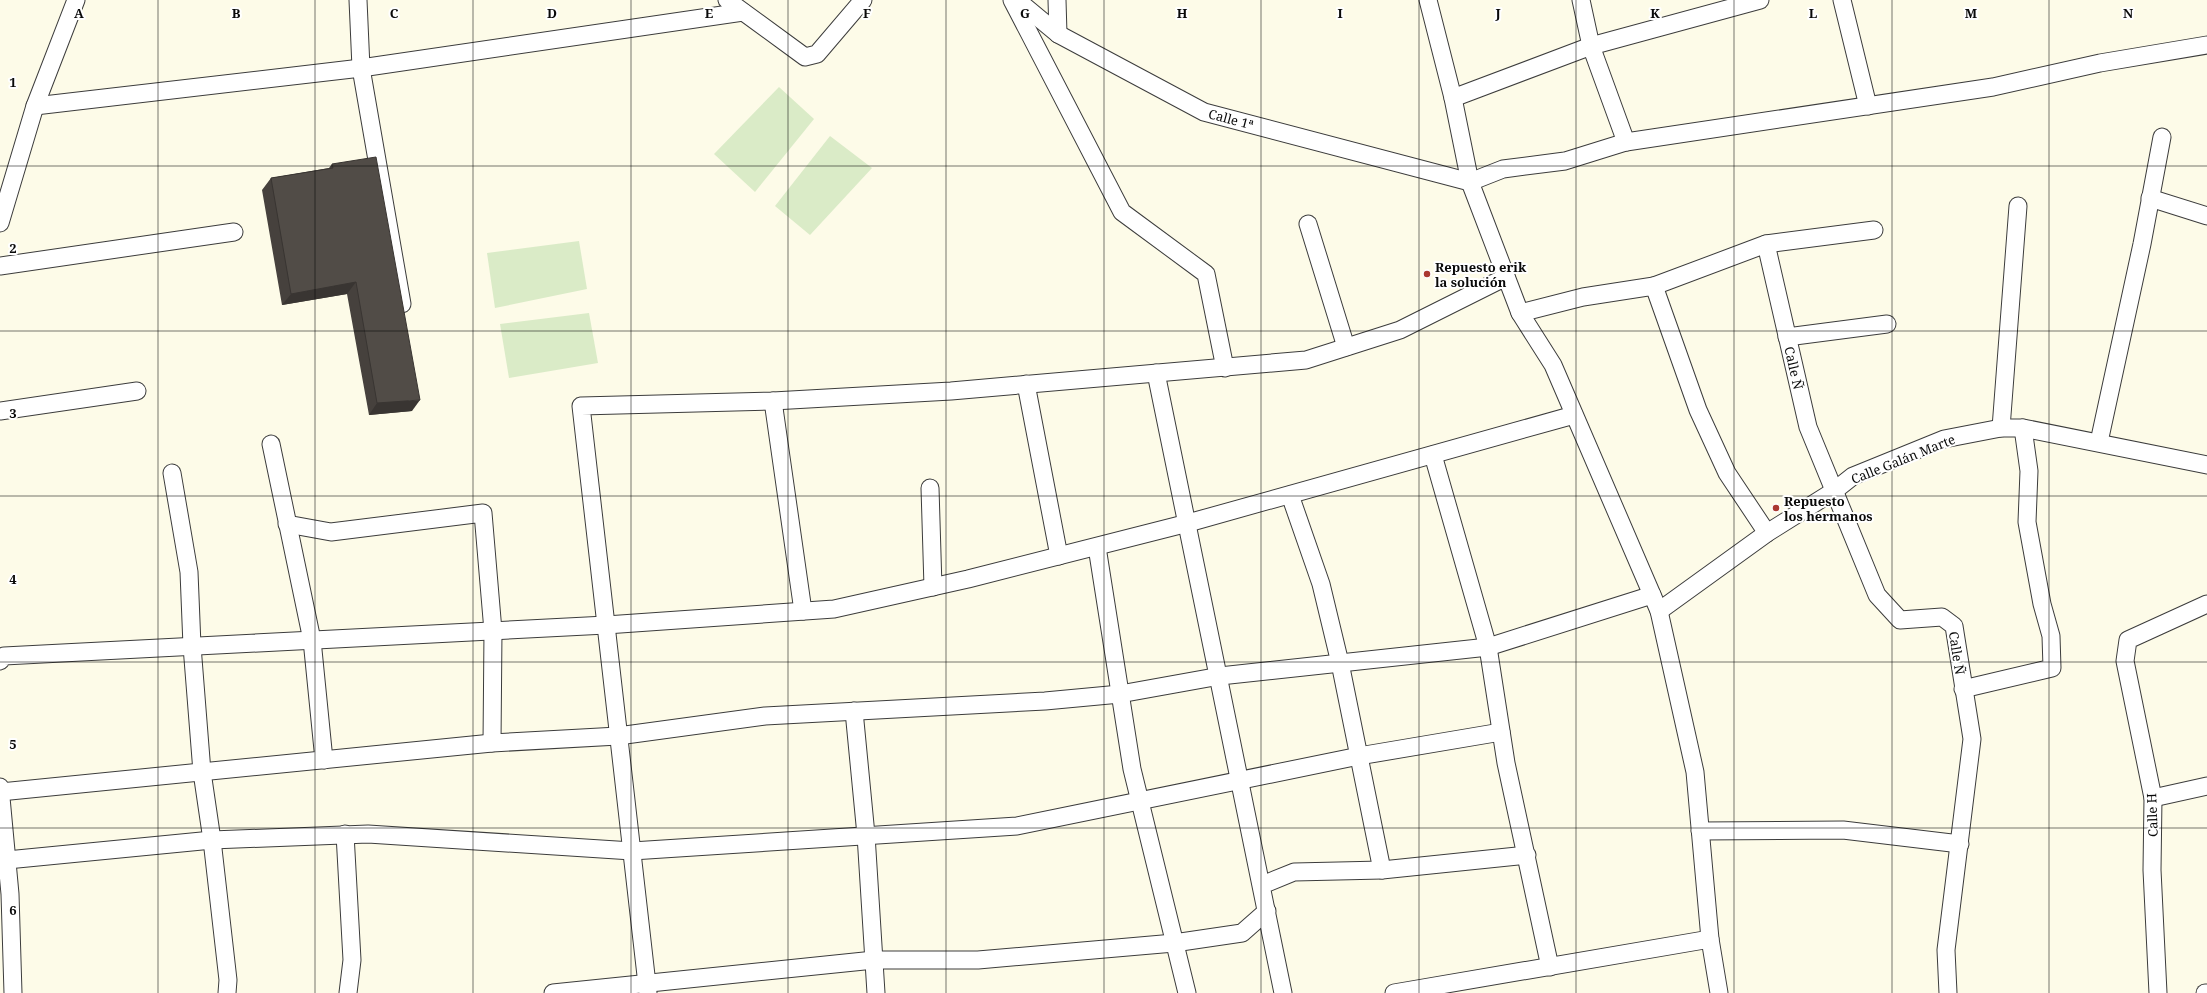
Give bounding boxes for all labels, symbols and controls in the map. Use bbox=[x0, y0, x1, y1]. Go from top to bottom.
text: A bbox=[74, 4, 84, 22]
text: B bbox=[232, 4, 241, 22]
text: C bbox=[390, 4, 399, 22]
text: D bbox=[547, 4, 557, 22]
text: E bbox=[705, 4, 714, 22]
text: F bbox=[863, 4, 871, 22]
text: G bbox=[1020, 4, 1030, 22]
text: H bbox=[1177, 4, 1188, 22]
text: I bbox=[1337, 4, 1343, 22]
text: J bbox=[1494, 4, 1501, 22]
text: K bbox=[1650, 4, 1660, 22]
text: L bbox=[1809, 4, 1818, 22]
text: M bbox=[1965, 4, 1978, 22]
text: N bbox=[2123, 4, 2134, 22]
text: 1 bbox=[9, 73, 17, 91]
street label: Calle 1ª bbox=[1206, 104, 1256, 134]
text: 2 bbox=[9, 239, 17, 257]
place label: Repuesto erik la solución bbox=[1435, 258, 1527, 291]
marker: Repuesto erik la solución bbox=[1422, 269, 1432, 279]
street label: Calle Ñ bbox=[1780, 345, 1808, 391]
text: 3 bbox=[9, 404, 17, 422]
street label: Calle Galán Marte bbox=[1848, 430, 1958, 488]
place label: Repuesto los hermanos bbox=[1784, 492, 1873, 525]
marker: Repuesto los hermanos bbox=[1771, 503, 1781, 513]
text: 4 bbox=[9, 570, 17, 588]
street label: Calle Ñ bbox=[1945, 630, 1969, 676]
text: 5 bbox=[9, 735, 17, 753]
street label: Calle H bbox=[2142, 793, 2162, 837]
text: 6 bbox=[9, 901, 17, 919]

